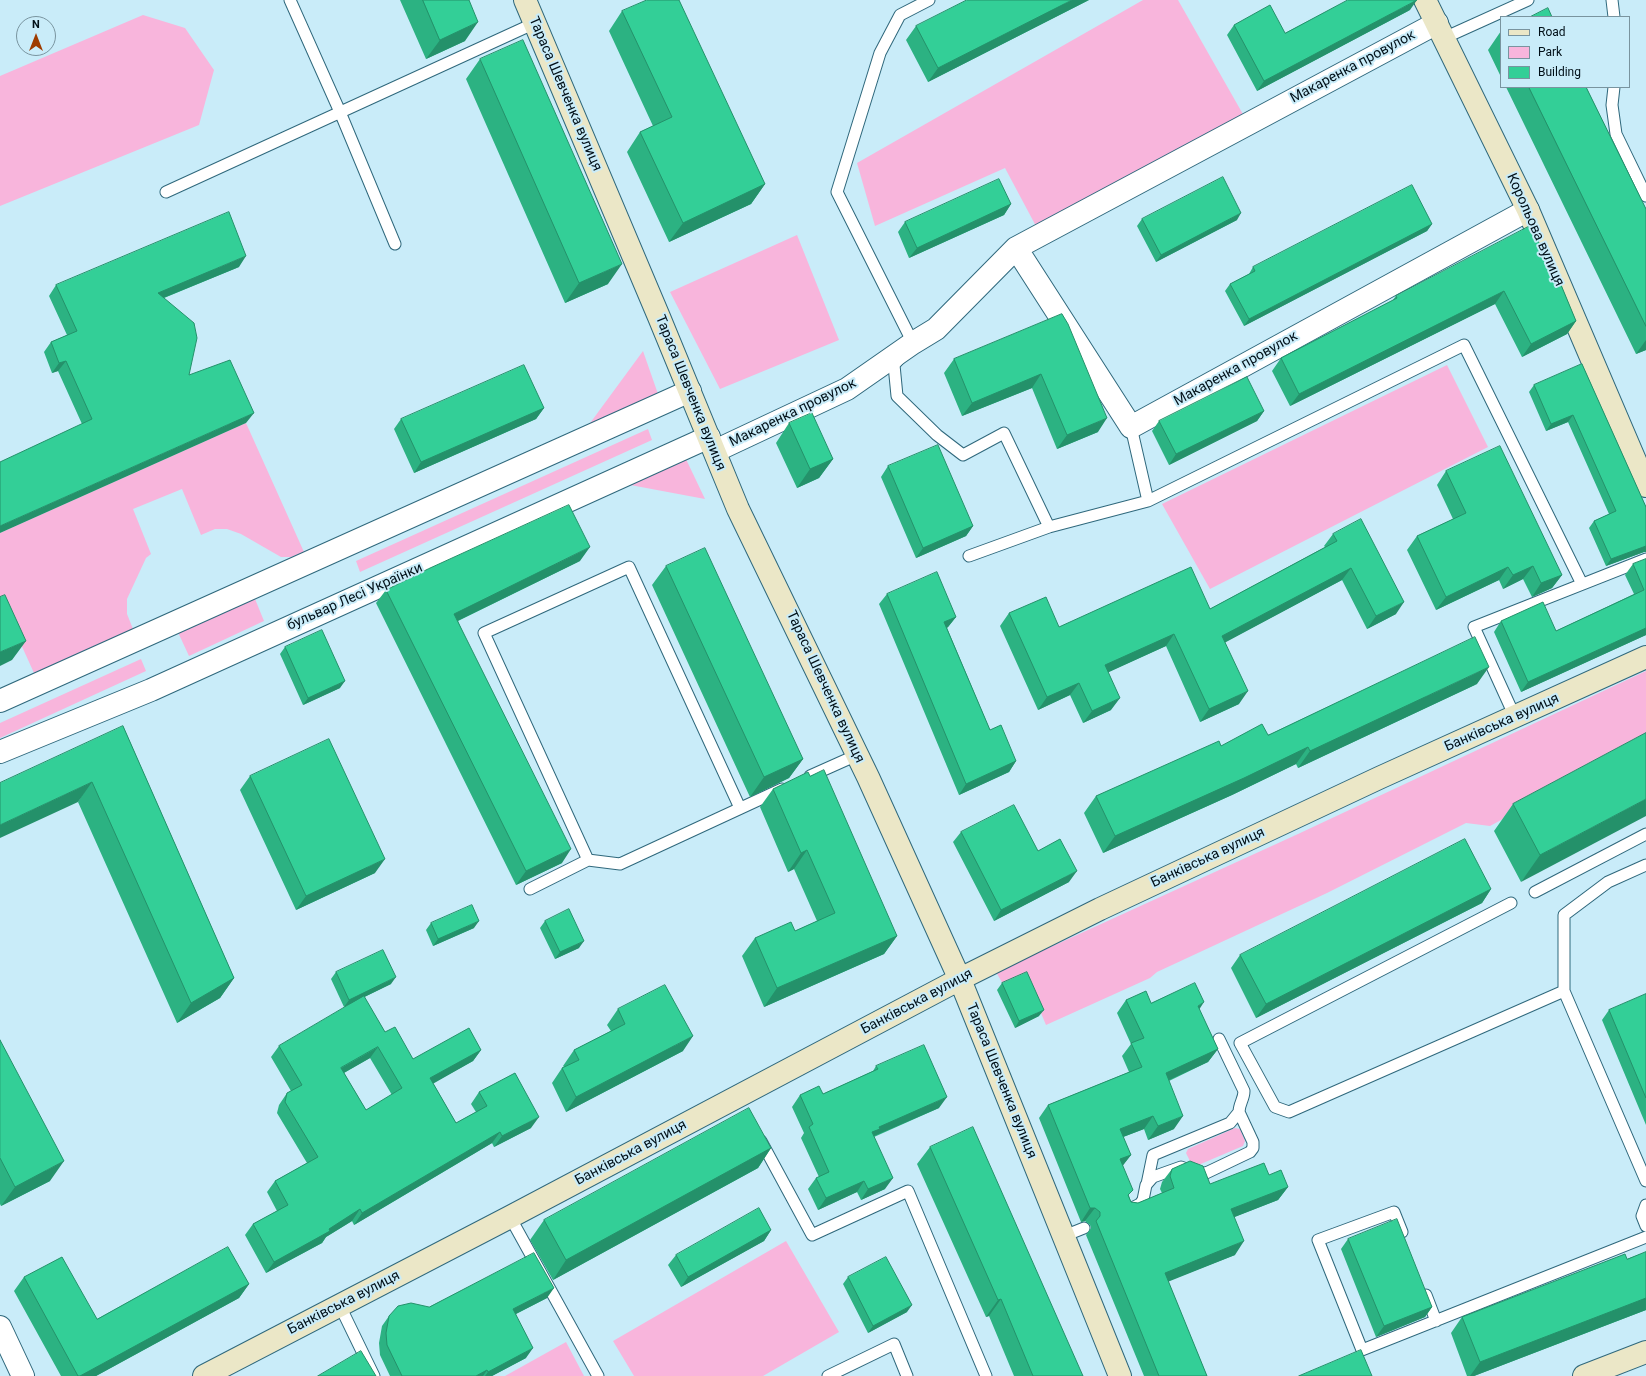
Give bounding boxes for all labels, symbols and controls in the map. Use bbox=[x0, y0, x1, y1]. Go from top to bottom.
street label: Тараса Шевченка вулиця bbox=[525, 14, 605, 174]
north arrow bbox=[16, 16, 56, 56]
legend bbox=[1500, 16, 1630, 88]
text: N bbox=[32, 18, 40, 31]
text: Road bbox=[1538, 25, 1566, 39]
street label: Макаренка провулок bbox=[1288, 27, 1418, 107]
text: Park bbox=[1538, 45, 1562, 59]
text: Building bbox=[1538, 65, 1581, 79]
street label: Корольова вулиця bbox=[1503, 171, 1567, 289]
street label: Тараса Шевченка вулиця bbox=[651, 313, 729, 473]
street label: Макаренка провулок bbox=[1171, 328, 1301, 410]
street label: Макаренка провулок bbox=[727, 375, 859, 451]
street label: бульвар Лесі Українки bbox=[285, 560, 425, 634]
street label: Тараса Шевченка вулиця bbox=[782, 608, 868, 766]
street label: Банківська вулиця bbox=[1442, 690, 1562, 756]
street label: Банківська вулиця bbox=[1148, 824, 1268, 892]
street label: Банківська вулиця bbox=[858, 966, 976, 1038]
street label: Тараса Шевченка вулиця bbox=[962, 1001, 1040, 1161]
street label: Банківська вулиця bbox=[572, 1117, 690, 1189]
street label: Банківська вулиця bbox=[285, 1267, 403, 1339]

